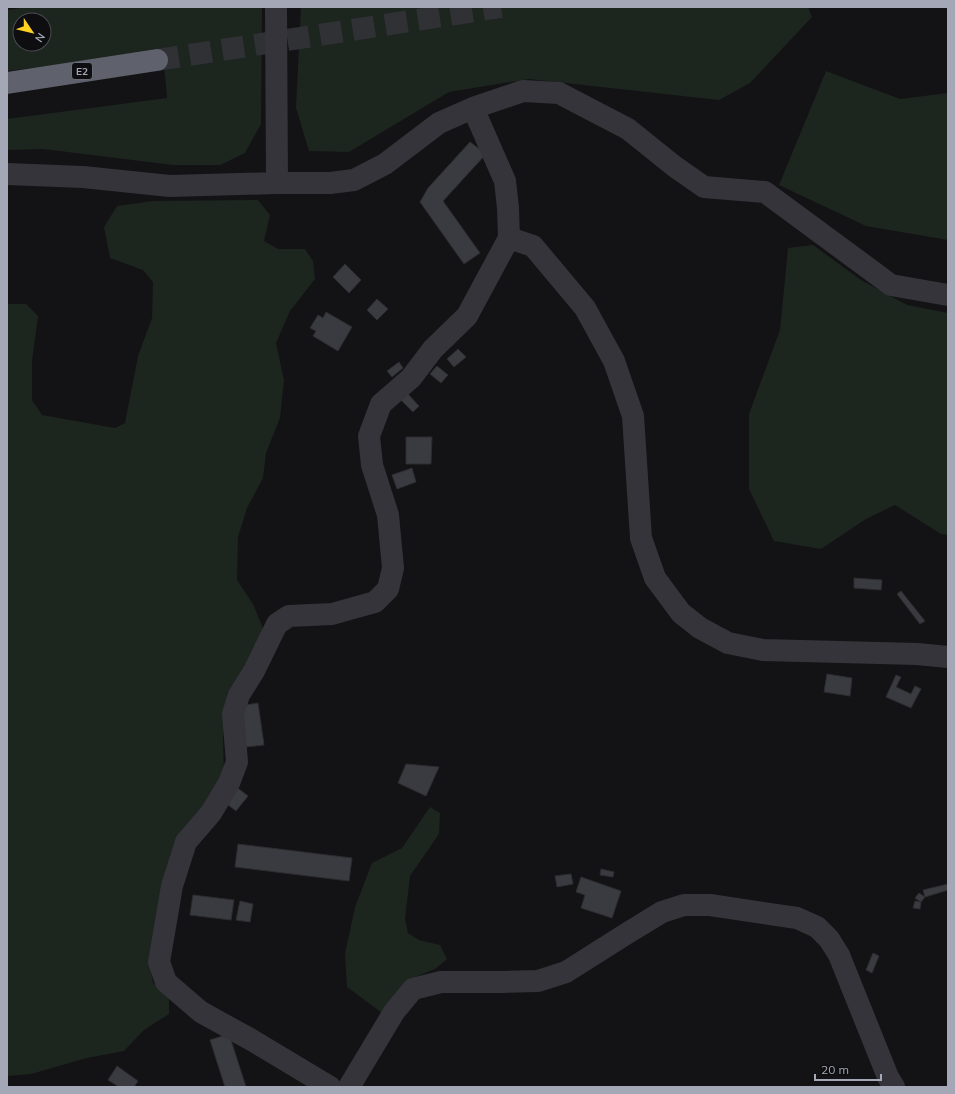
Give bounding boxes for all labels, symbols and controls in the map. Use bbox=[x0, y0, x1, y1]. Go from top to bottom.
north arrow bbox=[12, 12, 52, 52]
text: N bbox=[32, 30, 48, 45]
road number: E2 bbox=[72, 63, 92, 79]
scale bar bbox=[815, 1056, 881, 1082]
text: 20 m bbox=[821, 1062, 849, 1077]

